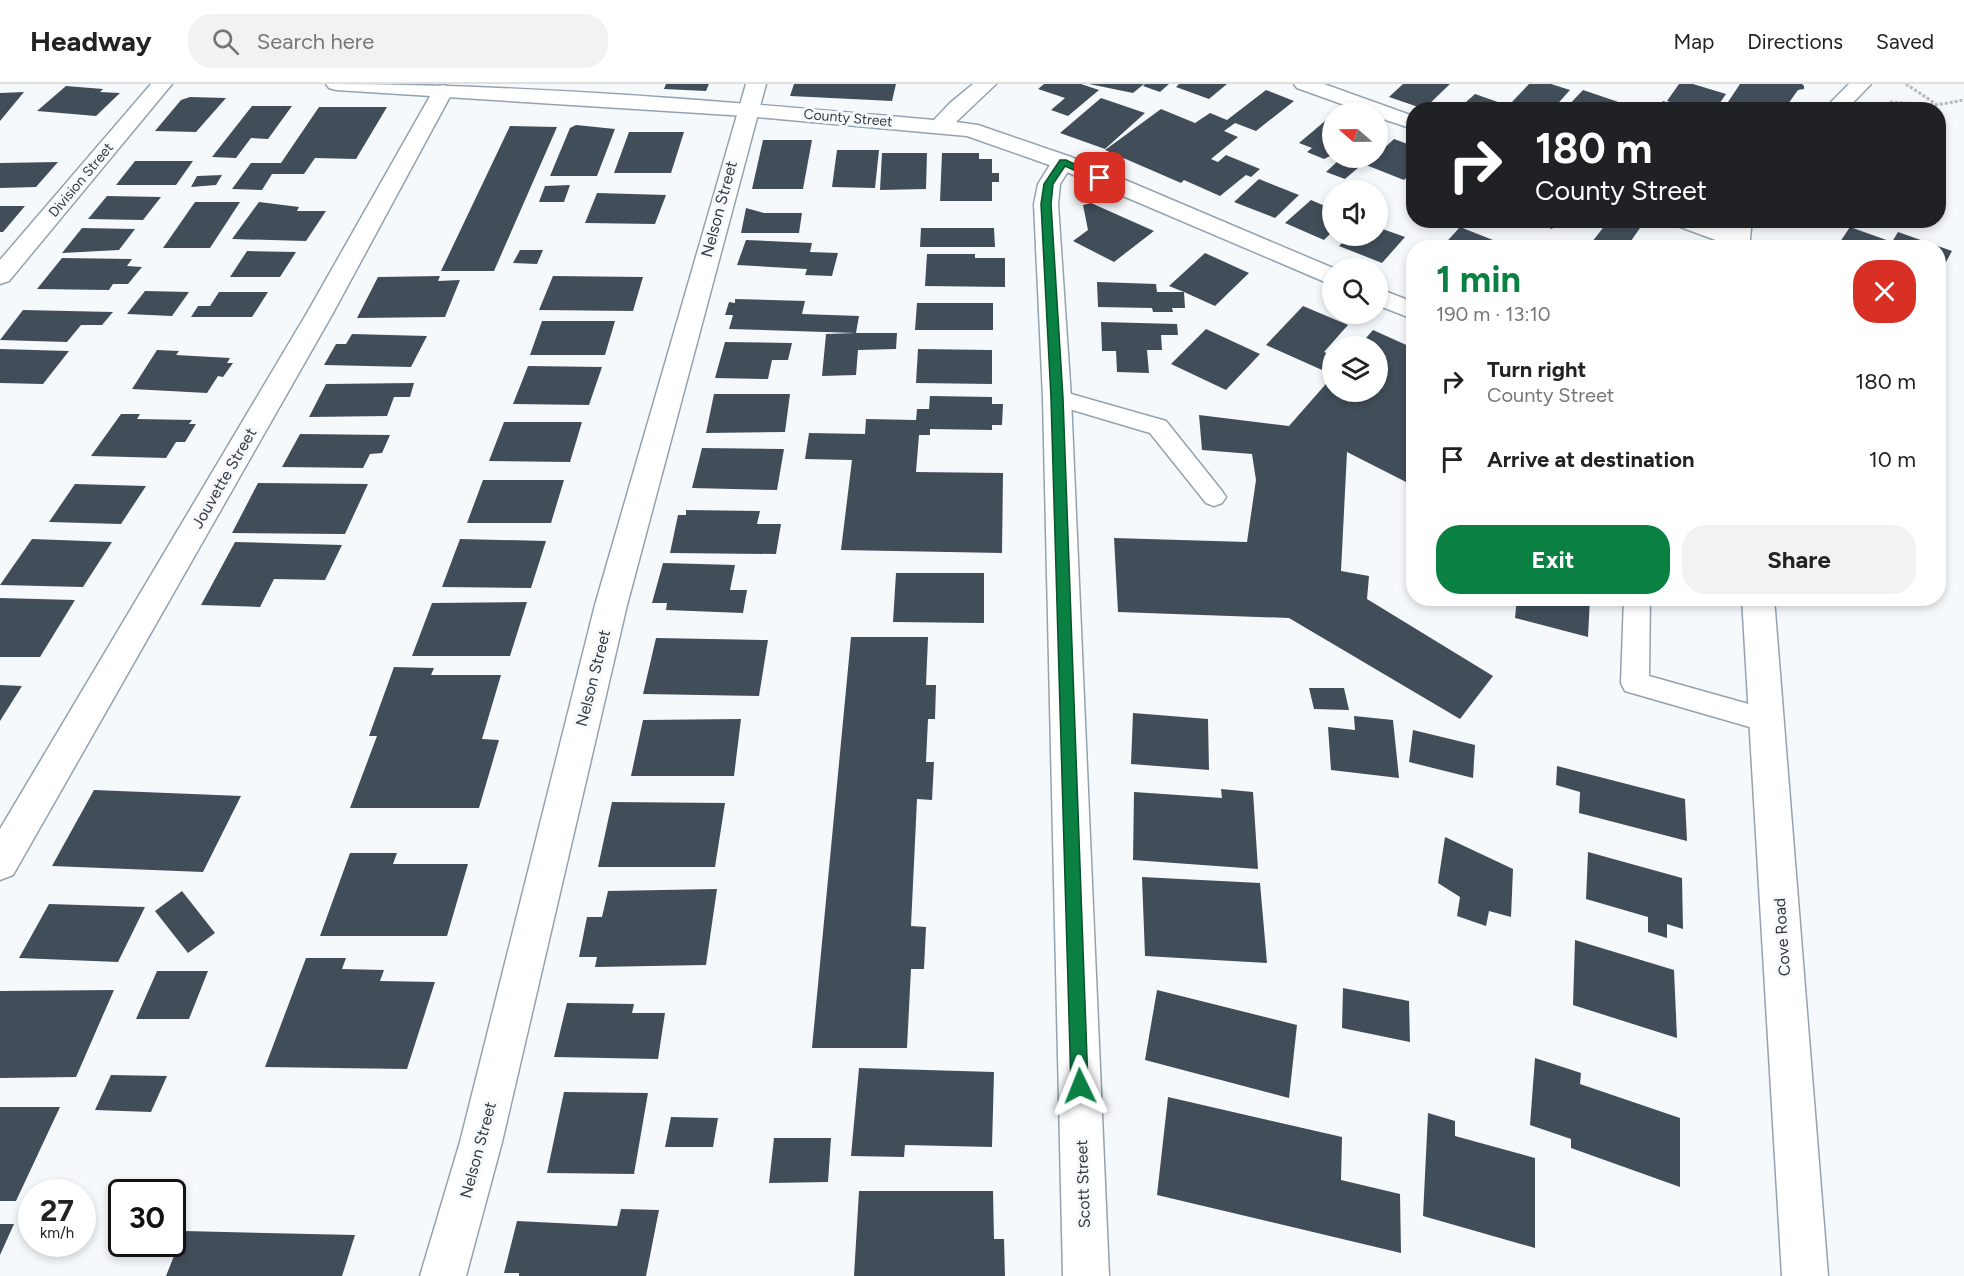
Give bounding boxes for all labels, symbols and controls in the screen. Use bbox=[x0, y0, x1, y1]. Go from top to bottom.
search box bbox=[188, 14, 608, 68]
text: Headway bbox=[30, 24, 152, 58]
icon: search bbox=[209, 25, 242, 58]
text: Search here bbox=[257, 28, 374, 55]
text: Map bbox=[1673, 29, 1714, 54]
text: Directions bbox=[1747, 29, 1843, 54]
text: Saved bbox=[1876, 29, 1934, 54]
north arrow bbox=[1322, 102, 1388, 168]
map controls bbox=[1322, 102, 1388, 402]
street label: County Street bbox=[803, 106, 893, 130]
text: 180 m bbox=[1535, 123, 1652, 174]
icon: right bbox=[1436, 126, 1514, 204]
street label: Division Street bbox=[45, 139, 117, 221]
pin bbox=[1074, 152, 1125, 203]
street label: Nelson Street bbox=[697, 159, 741, 259]
icon: arrive bbox=[1083, 161, 1116, 194]
text: County Street bbox=[1535, 174, 1707, 207]
button: sound bbox=[1322, 180, 1388, 246]
button: search bbox=[1322, 258, 1388, 324]
text: 1 min bbox=[1436, 258, 1521, 301]
button: close bbox=[1853, 260, 1916, 323]
text: 190 m · 13:10 bbox=[1436, 302, 1551, 326]
button: layers bbox=[1322, 336, 1388, 402]
text: Turn right bbox=[1487, 356, 1586, 383]
icon: right bbox=[1436, 365, 1469, 398]
text: 180 m bbox=[1855, 368, 1916, 395]
text: County Street bbox=[1487, 383, 1614, 407]
street label: Jouvette Street bbox=[188, 424, 260, 532]
icon: arrive bbox=[1436, 443, 1469, 476]
text: Arrive at destination bbox=[1487, 446, 1695, 473]
text: 10 m bbox=[1869, 446, 1916, 473]
button: Exit bbox=[1436, 525, 1670, 594]
button: Share bbox=[1682, 525, 1916, 594]
street label: Nelson Street bbox=[572, 628, 614, 728]
street label: Cove Road bbox=[1770, 897, 1794, 977]
position arrow bbox=[1048, 1054, 1112, 1118]
street label: Nelson Street bbox=[456, 1100, 500, 1200]
street label: Scott Street bbox=[1072, 1139, 1094, 1229]
speed limit sign: 30 bbox=[108, 1179, 186, 1257]
text: 27 bbox=[40, 1192, 74, 1229]
text: km/h bbox=[40, 1224, 74, 1242]

